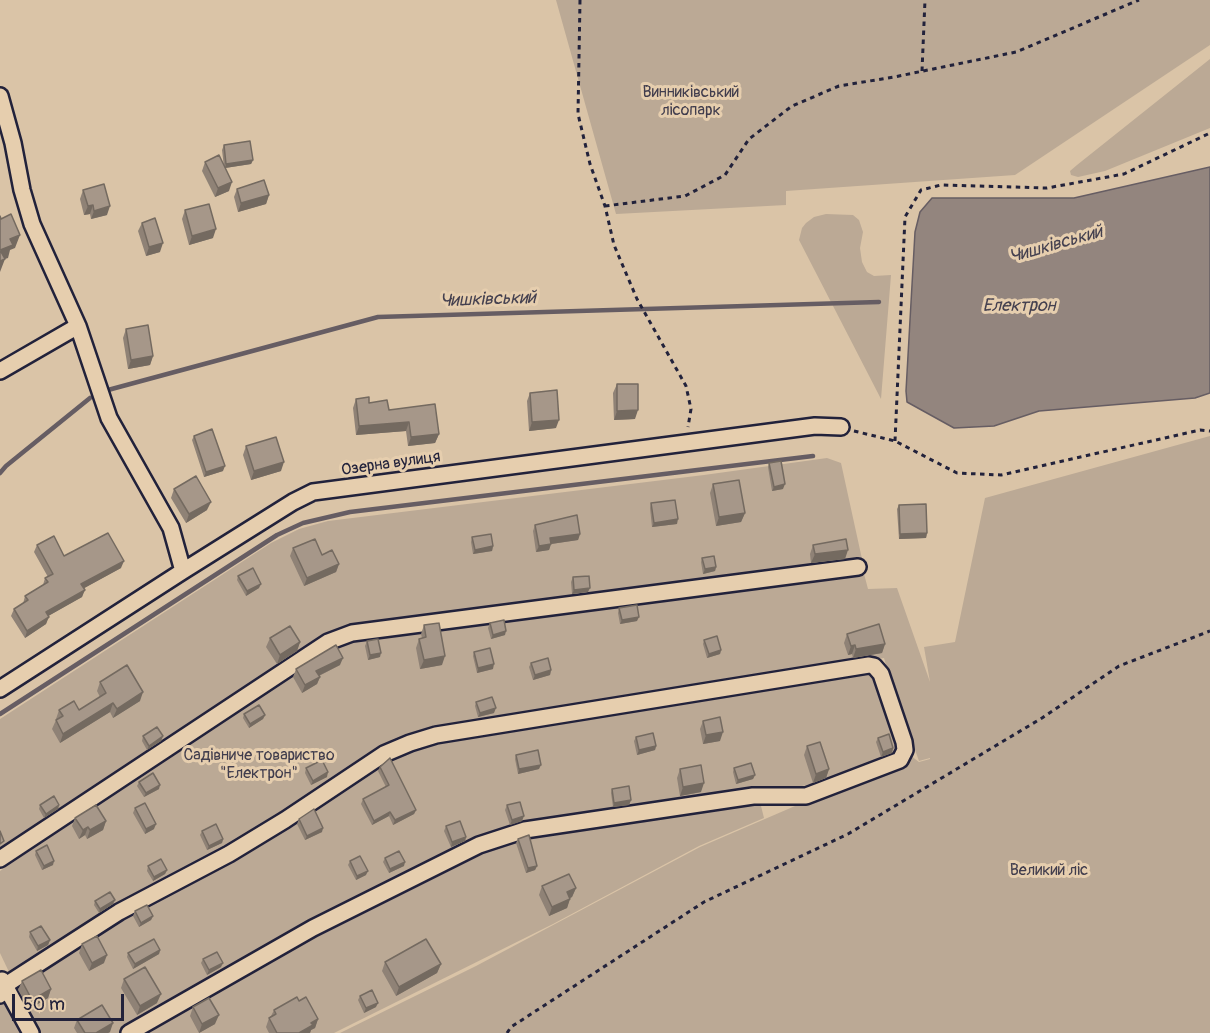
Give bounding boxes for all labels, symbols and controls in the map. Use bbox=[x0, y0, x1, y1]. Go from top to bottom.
park label: Винниківський лісопарк bbox=[643, 83, 739, 121]
water label: Чишківський bbox=[1007, 221, 1105, 269]
water label: Чишківський bbox=[440, 288, 536, 312]
water label: Електрон bbox=[982, 295, 1056, 317]
street label: Озерна вулиця bbox=[340, 448, 442, 480]
park label: Садівниче товариство "Електрон" bbox=[183, 746, 335, 784]
park label: Великий ліс bbox=[1010, 861, 1088, 881]
scale bar bbox=[15, 982, 128, 1020]
text: 50 m bbox=[23, 993, 65, 1016]

